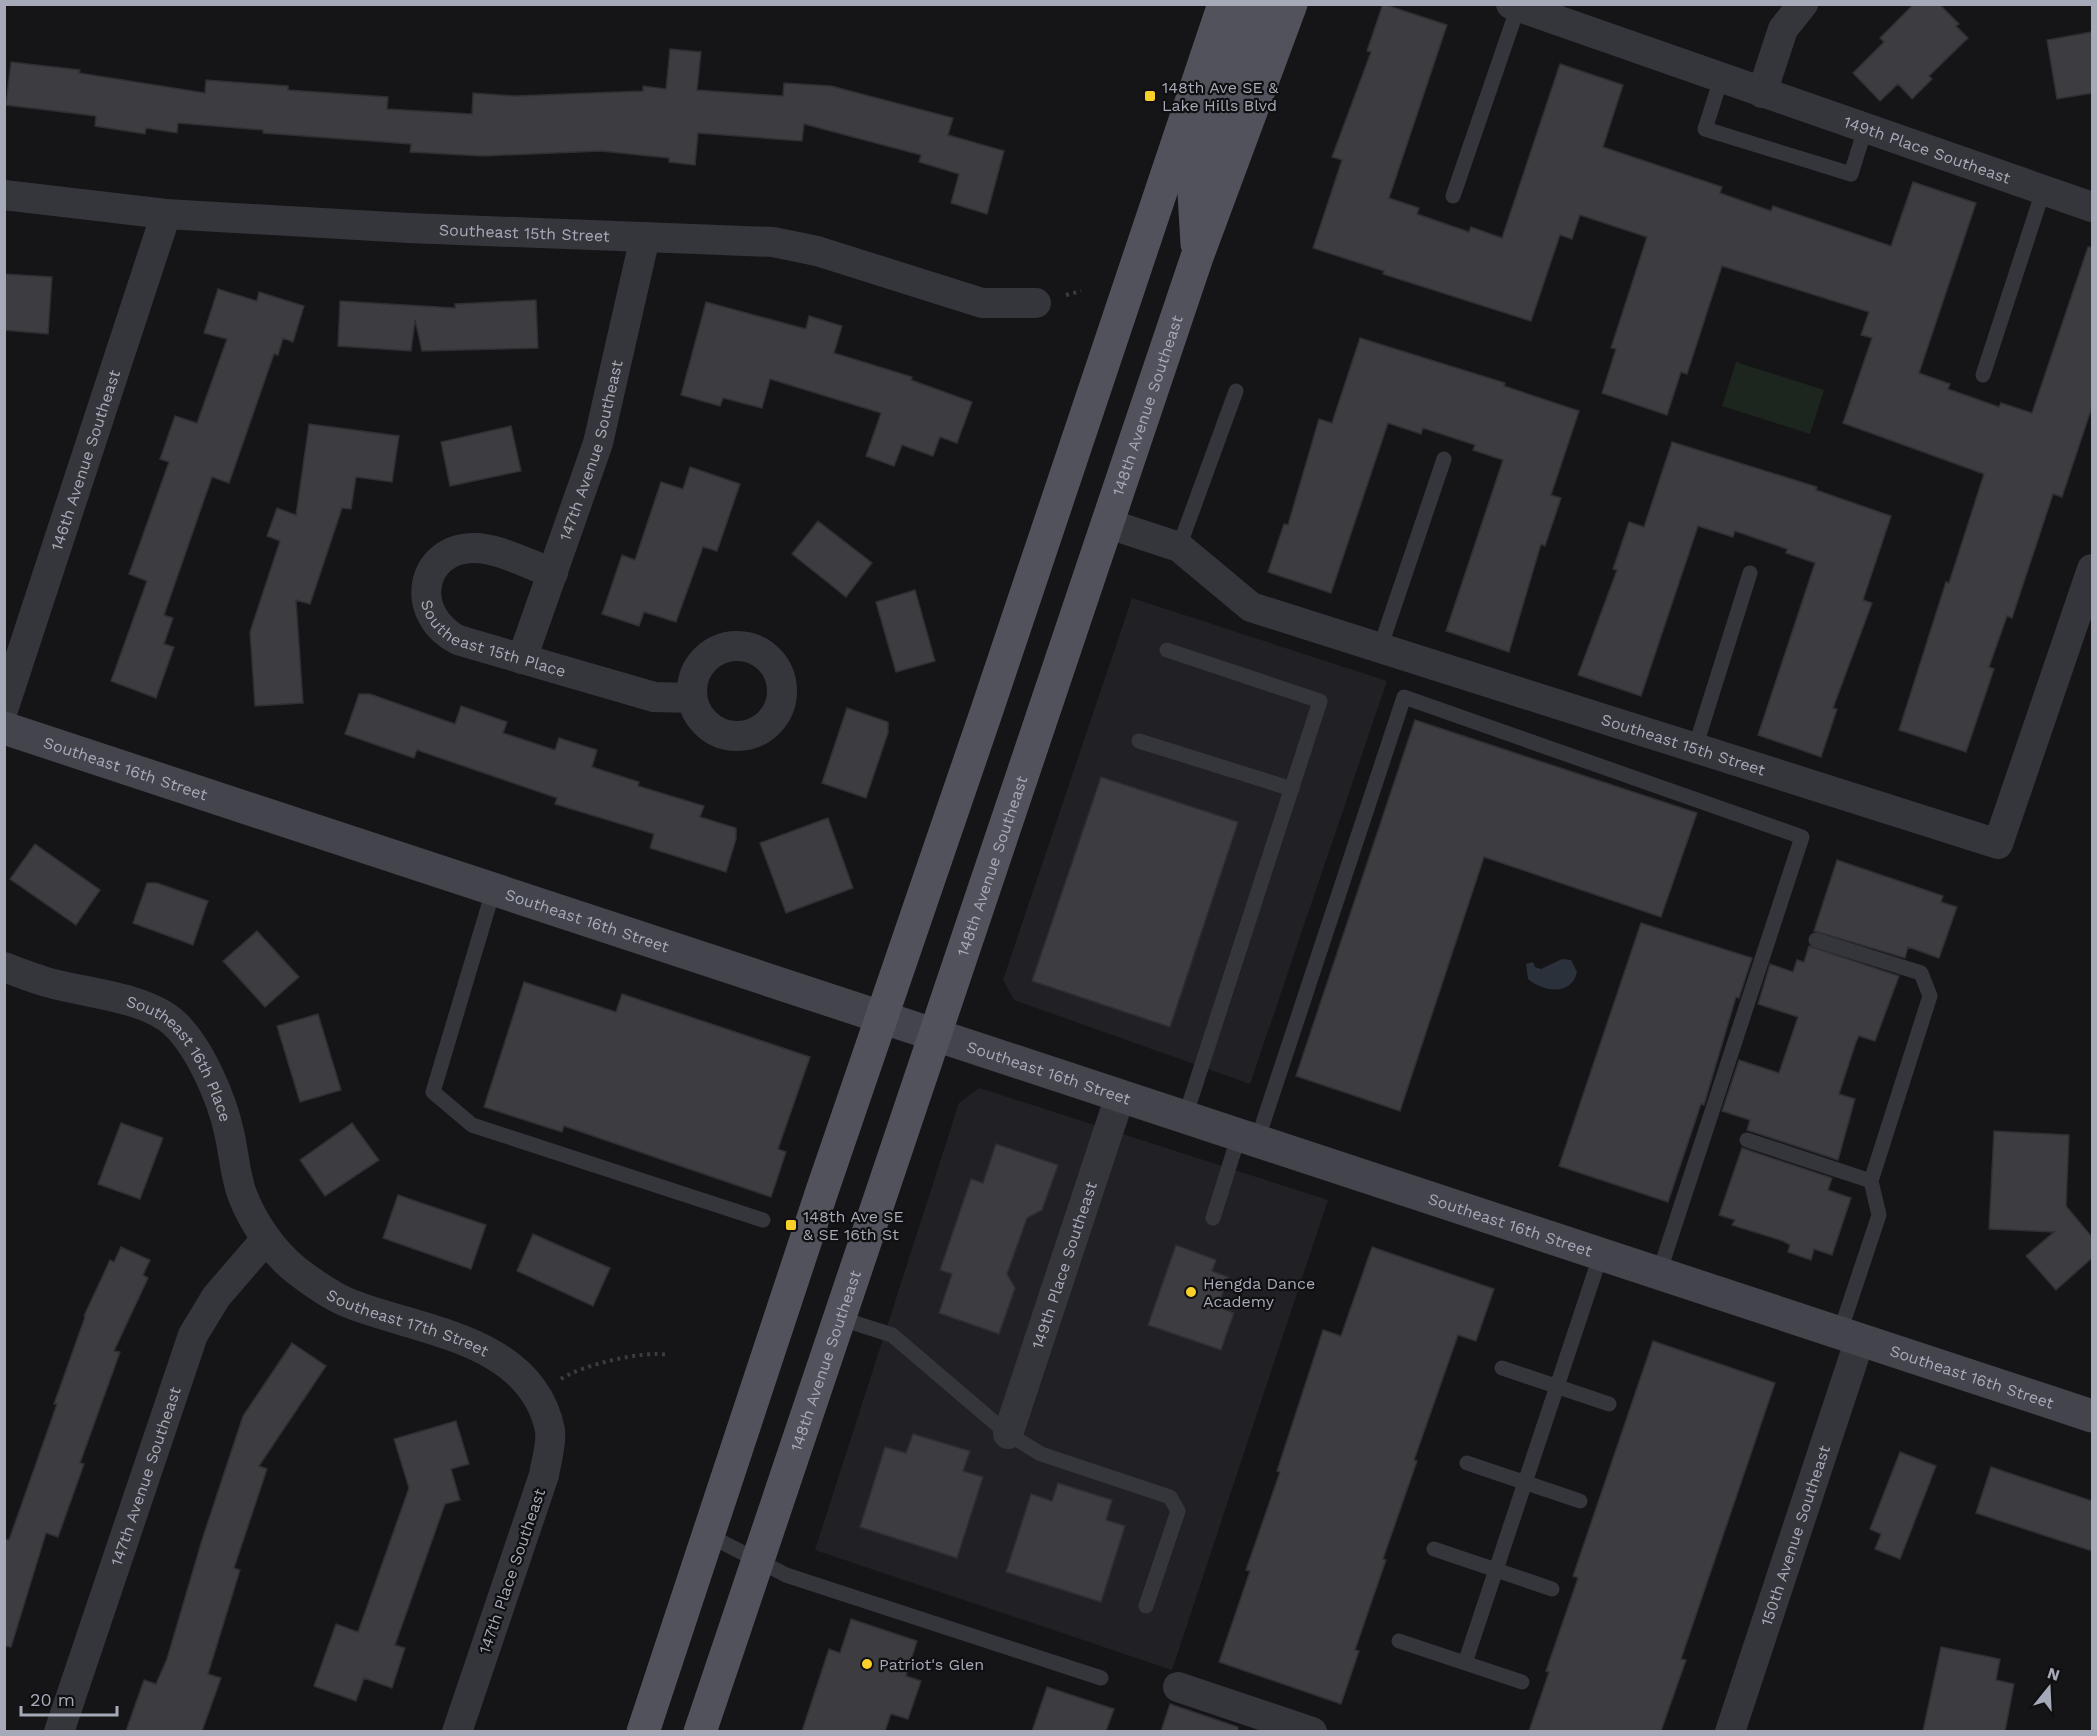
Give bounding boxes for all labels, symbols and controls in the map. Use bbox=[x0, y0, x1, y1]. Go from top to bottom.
place label: 148th Ave SE & Lake Hills Blvd bbox=[1162, 78, 1279, 115]
marker: 148th Ave SE & Lake Hills Blvd bbox=[1143, 89, 1157, 103]
street label: 149th Place Southeast bbox=[1841, 112, 2013, 187]
street label: Southeast 15th Street bbox=[439, 220, 610, 245]
street label: 148th Avenue Southeast bbox=[1108, 312, 1186, 498]
street label: 147th Avenue Southeast bbox=[555, 358, 626, 543]
street label: 146th Avenue Southeast bbox=[47, 367, 124, 553]
street label: Southeast 15th Place bbox=[417, 597, 568, 680]
street label: Southeast 15th Street bbox=[1599, 709, 1768, 779]
street label: Southeast 16th Street bbox=[41, 732, 210, 804]
street label: 148th Avenue Southeast bbox=[953, 773, 1031, 959]
street label: Southeast 16th Street bbox=[503, 884, 672, 956]
street label: Southeast 16th Place bbox=[124, 991, 235, 1124]
street label: Southeast 16th Street bbox=[964, 1036, 1133, 1108]
street label: 149th Place Southeast bbox=[1027, 1179, 1101, 1351]
street label: Southeast 16th Street bbox=[1426, 1189, 1595, 1260]
place label: 148th Ave SE & SE 16th St bbox=[803, 1207, 904, 1244]
marker: 148th Ave SE & SE 16th St bbox=[784, 1218, 798, 1232]
street label: 148th Avenue Southeast bbox=[786, 1268, 864, 1453]
place label: Hengda Dance Academy bbox=[1203, 1274, 1315, 1311]
street label: Southeast 17th Street bbox=[323, 1284, 492, 1360]
marker: Hengda Dance Academy bbox=[1184, 1285, 1198, 1299]
street label: Southeast 16th Street bbox=[1888, 1341, 2056, 1412]
street label: 147th Avenue Southeast bbox=[106, 1384, 184, 1568]
street label: 150th Avenue Southeast bbox=[1756, 1443, 1834, 1628]
street label: 147th Place Southeast bbox=[475, 1486, 549, 1656]
place label: Patriot's Glen bbox=[879, 1655, 984, 1674]
marker: Patriot's Glen bbox=[860, 1657, 874, 1671]
north arrow bbox=[2019, 1658, 2079, 1718]
text: N bbox=[2045, 1663, 2062, 1685]
scale bar bbox=[21, 1679, 117, 1717]
text: 20 m bbox=[30, 1689, 75, 1710]

